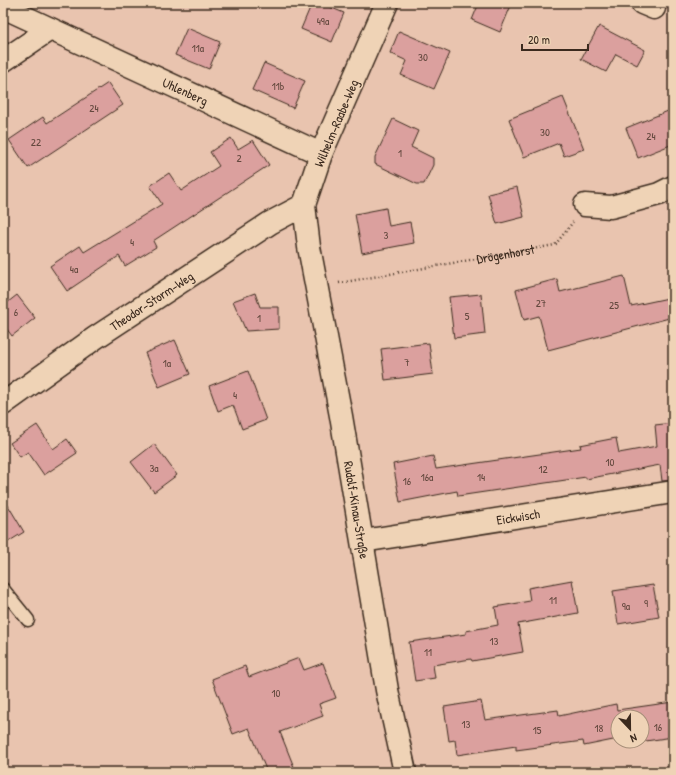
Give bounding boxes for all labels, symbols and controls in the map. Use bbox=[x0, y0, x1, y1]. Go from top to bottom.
house number: 49a bbox=[317, 14, 330, 28]
scale bar bbox=[522, 26, 588, 52]
text: 20 m bbox=[528, 31, 550, 48]
house number: 11a bbox=[192, 41, 205, 55]
house number: 30 bbox=[418, 50, 428, 64]
street label: Uhlenberg bbox=[160, 73, 211, 110]
street label: Wilhelm-Raabe-Weg bbox=[309, 76, 363, 170]
house number: 11b bbox=[272, 79, 285, 93]
house number: 24 bbox=[89, 101, 99, 115]
house number: 30 bbox=[540, 125, 550, 139]
house number: 24 bbox=[646, 129, 656, 143]
house number: 22 bbox=[31, 135, 41, 149]
house number: 1 bbox=[398, 146, 402, 160]
house number: 2 bbox=[236, 151, 242, 165]
house number: 3 bbox=[384, 228, 389, 242]
house number: 4 bbox=[130, 235, 134, 249]
street label: Drögenhorst bbox=[475, 240, 536, 268]
house number: 4a bbox=[70, 262, 79, 276]
street label: Theodor-Storm-Weg bbox=[106, 267, 197, 335]
house number: 27 bbox=[536, 296, 546, 310]
house number: 25 bbox=[609, 298, 619, 312]
house number: 6 bbox=[14, 305, 19, 319]
house number: 5 bbox=[465, 309, 470, 323]
house number: 1 bbox=[257, 311, 261, 325]
house number: 7 bbox=[404, 355, 410, 369]
house number: 1a bbox=[163, 356, 172, 370]
house number: 4 bbox=[233, 388, 237, 402]
house number: 10 bbox=[606, 455, 615, 469]
street label: Rudolf-Kinau-Straße bbox=[340, 460, 374, 560]
house number: 3a bbox=[149, 461, 159, 475]
house number: 12 bbox=[538, 462, 548, 476]
house number: 16a bbox=[421, 470, 434, 484]
house number: 14 bbox=[477, 470, 485, 484]
house number: 16 bbox=[403, 474, 412, 488]
street label: Eickwisch bbox=[495, 504, 542, 529]
house number: 11 bbox=[549, 593, 557, 607]
house number: 9 bbox=[644, 596, 648, 610]
house number: 9a bbox=[622, 599, 631, 613]
house number: 13 bbox=[490, 634, 499, 648]
house number: 11 bbox=[424, 645, 432, 659]
house number: 10 bbox=[272, 686, 281, 700]
north arrow bbox=[610, 709, 650, 749]
house number: 13 bbox=[462, 717, 471, 731]
house number: 16 bbox=[654, 720, 663, 734]
house number: 18 bbox=[595, 721, 604, 735]
house number: 15 bbox=[533, 723, 542, 737]
text: N bbox=[628, 731, 639, 746]

